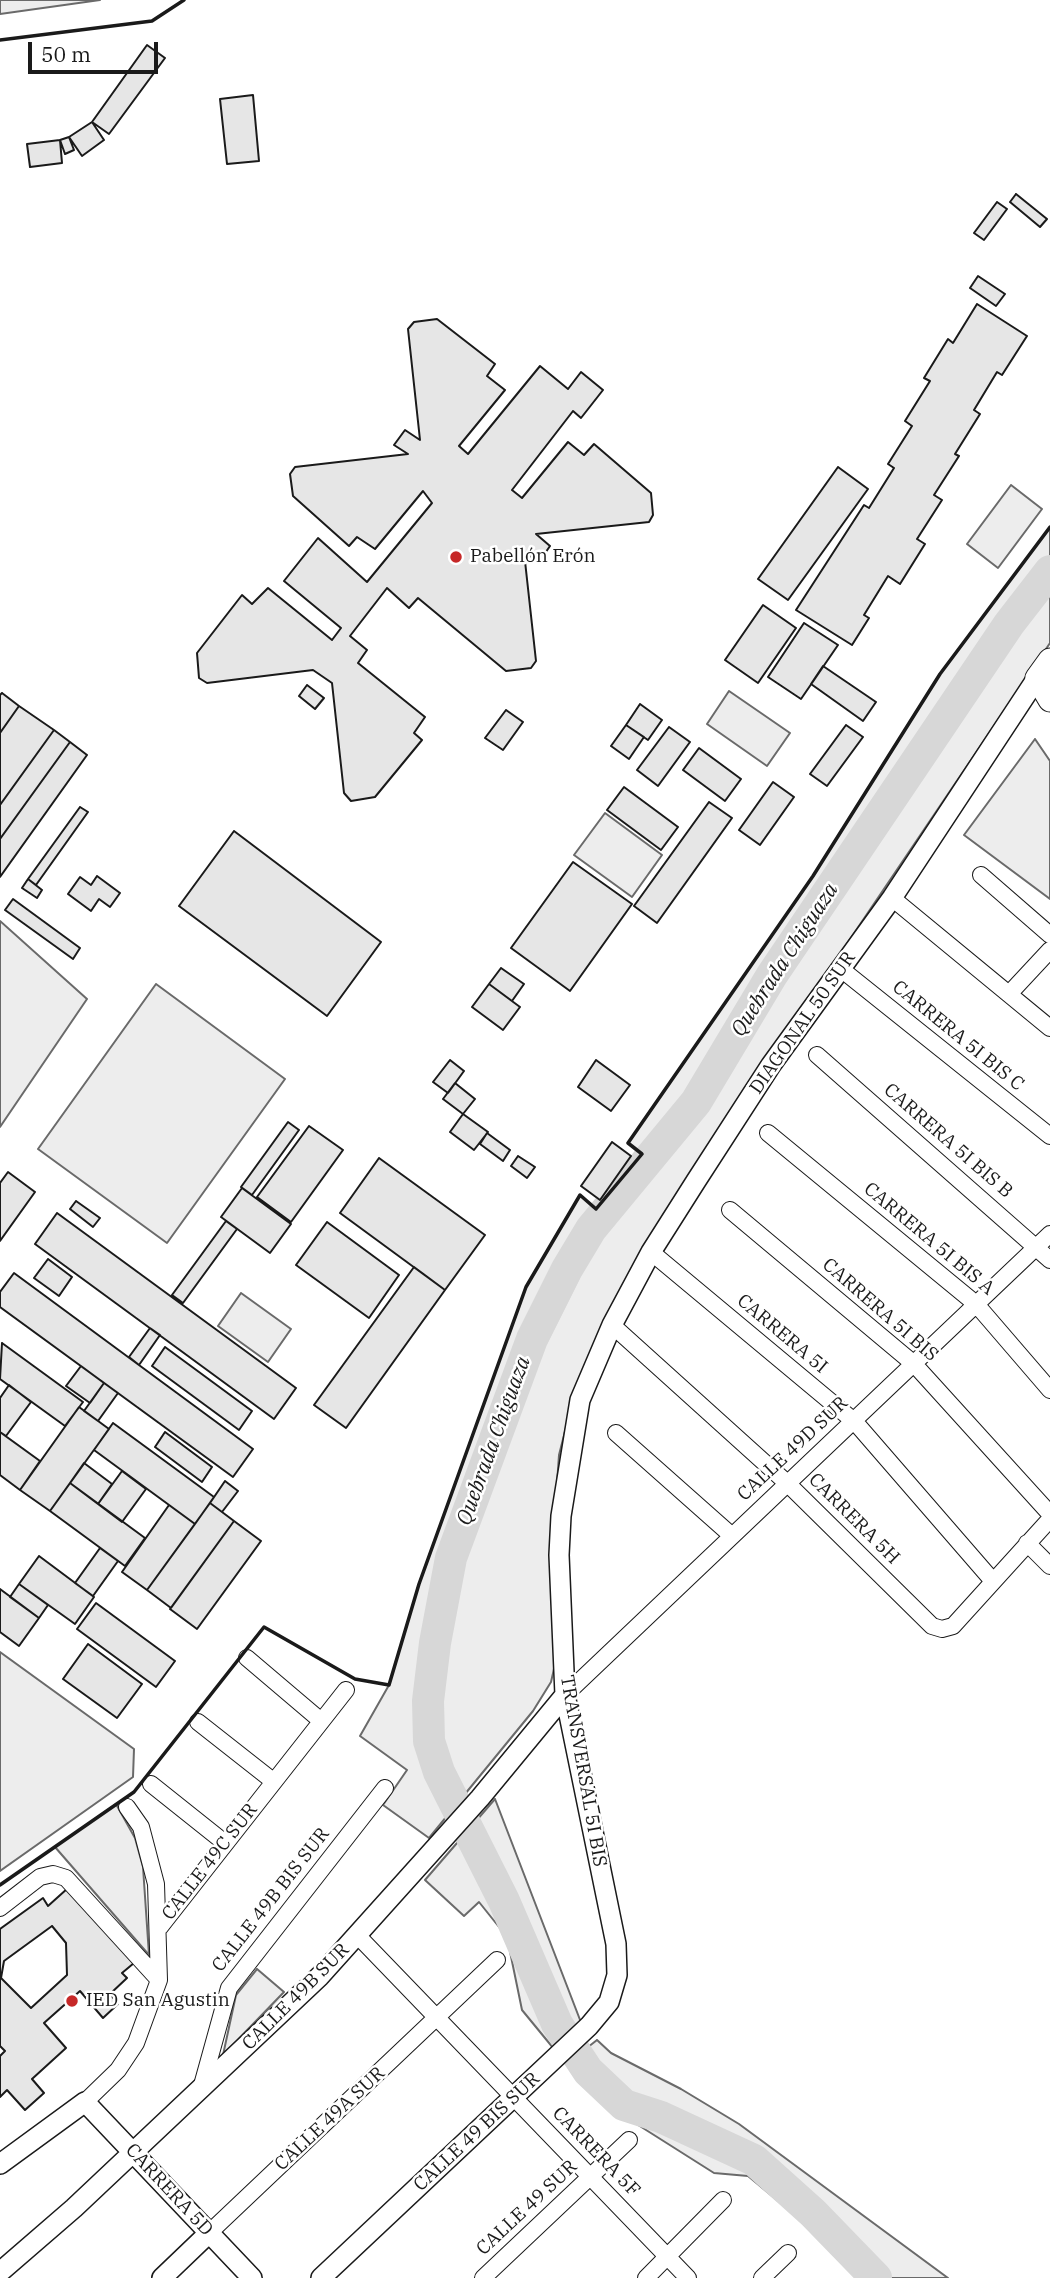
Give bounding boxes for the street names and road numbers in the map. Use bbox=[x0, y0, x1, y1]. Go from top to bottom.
street label: DIAGONAL 50 SUR bbox=[745, 947, 861, 1099]
street label: CARRERA 5I BIS C bbox=[888, 976, 1028, 1096]
street label: CARRERA 5I BIS B bbox=[879, 1079, 1017, 1203]
street label: CARRERA 5I BIS A bbox=[859, 1178, 999, 1300]
street label: CARRERA 5I BIS bbox=[817, 1253, 943, 1367]
street label: CARRERA 5I bbox=[732, 1290, 832, 1378]
street label: CALLE 49D SUR bbox=[733, 1392, 853, 1506]
street label: CARRERA 5H bbox=[804, 1469, 904, 1569]
street label: TRANSVERSAL 5I BIS bbox=[555, 1673, 611, 1869]
street label: CALLE 49C SUR bbox=[157, 1799, 263, 1925]
street label: CALLE 49B BIS SUR bbox=[208, 1823, 334, 1977]
street label: CALLE 49B SUR bbox=[238, 1939, 354, 2055]
street label: CALLE 49A SUR bbox=[270, 2062, 390, 2176]
street label: CALLE 49 BIS SUR bbox=[409, 2068, 545, 2196]
street label: CARRERA 5F bbox=[547, 2102, 645, 2202]
street label: CARRERA 5D bbox=[120, 2139, 218, 2241]
street label: CALLE 49 SUR bbox=[472, 2156, 582, 2260]

